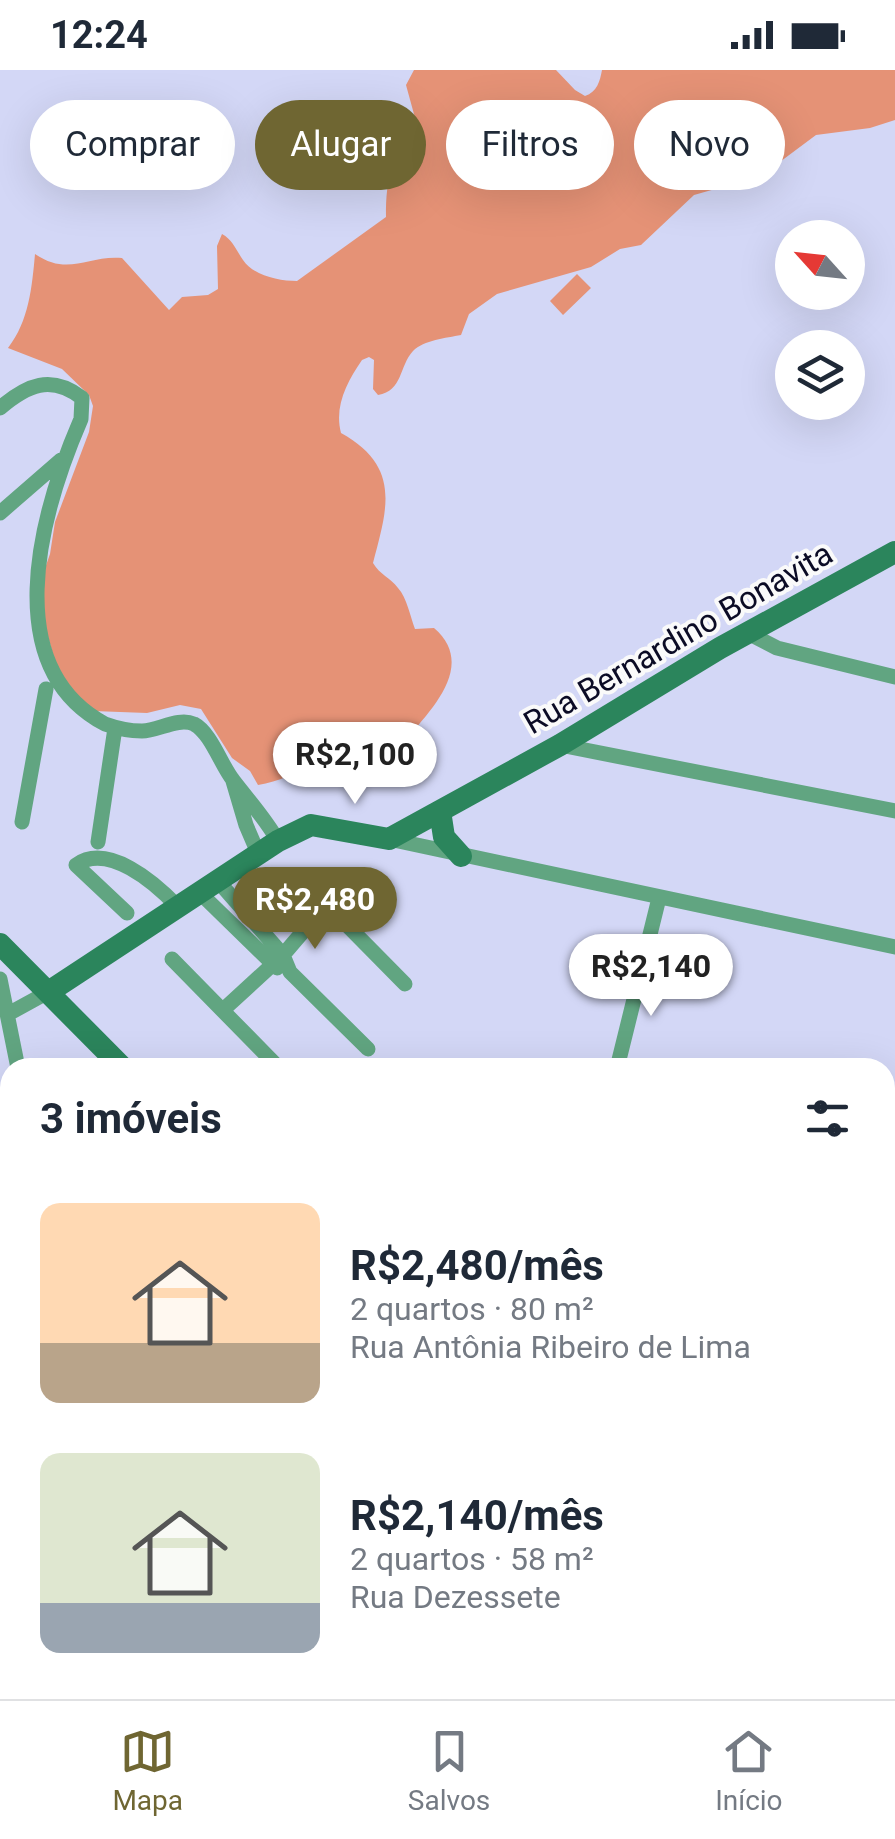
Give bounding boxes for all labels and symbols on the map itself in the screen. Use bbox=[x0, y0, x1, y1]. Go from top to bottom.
north arrow bbox=[775, 220, 865, 310]
street label: Rua Bernardino Bonavita bbox=[517, 534, 839, 742]
pin: R$2,100 bbox=[263, 722, 447, 807]
pin: R$2,480 bbox=[223, 867, 407, 952]
pin: R$2,140 bbox=[559, 934, 743, 1019]

